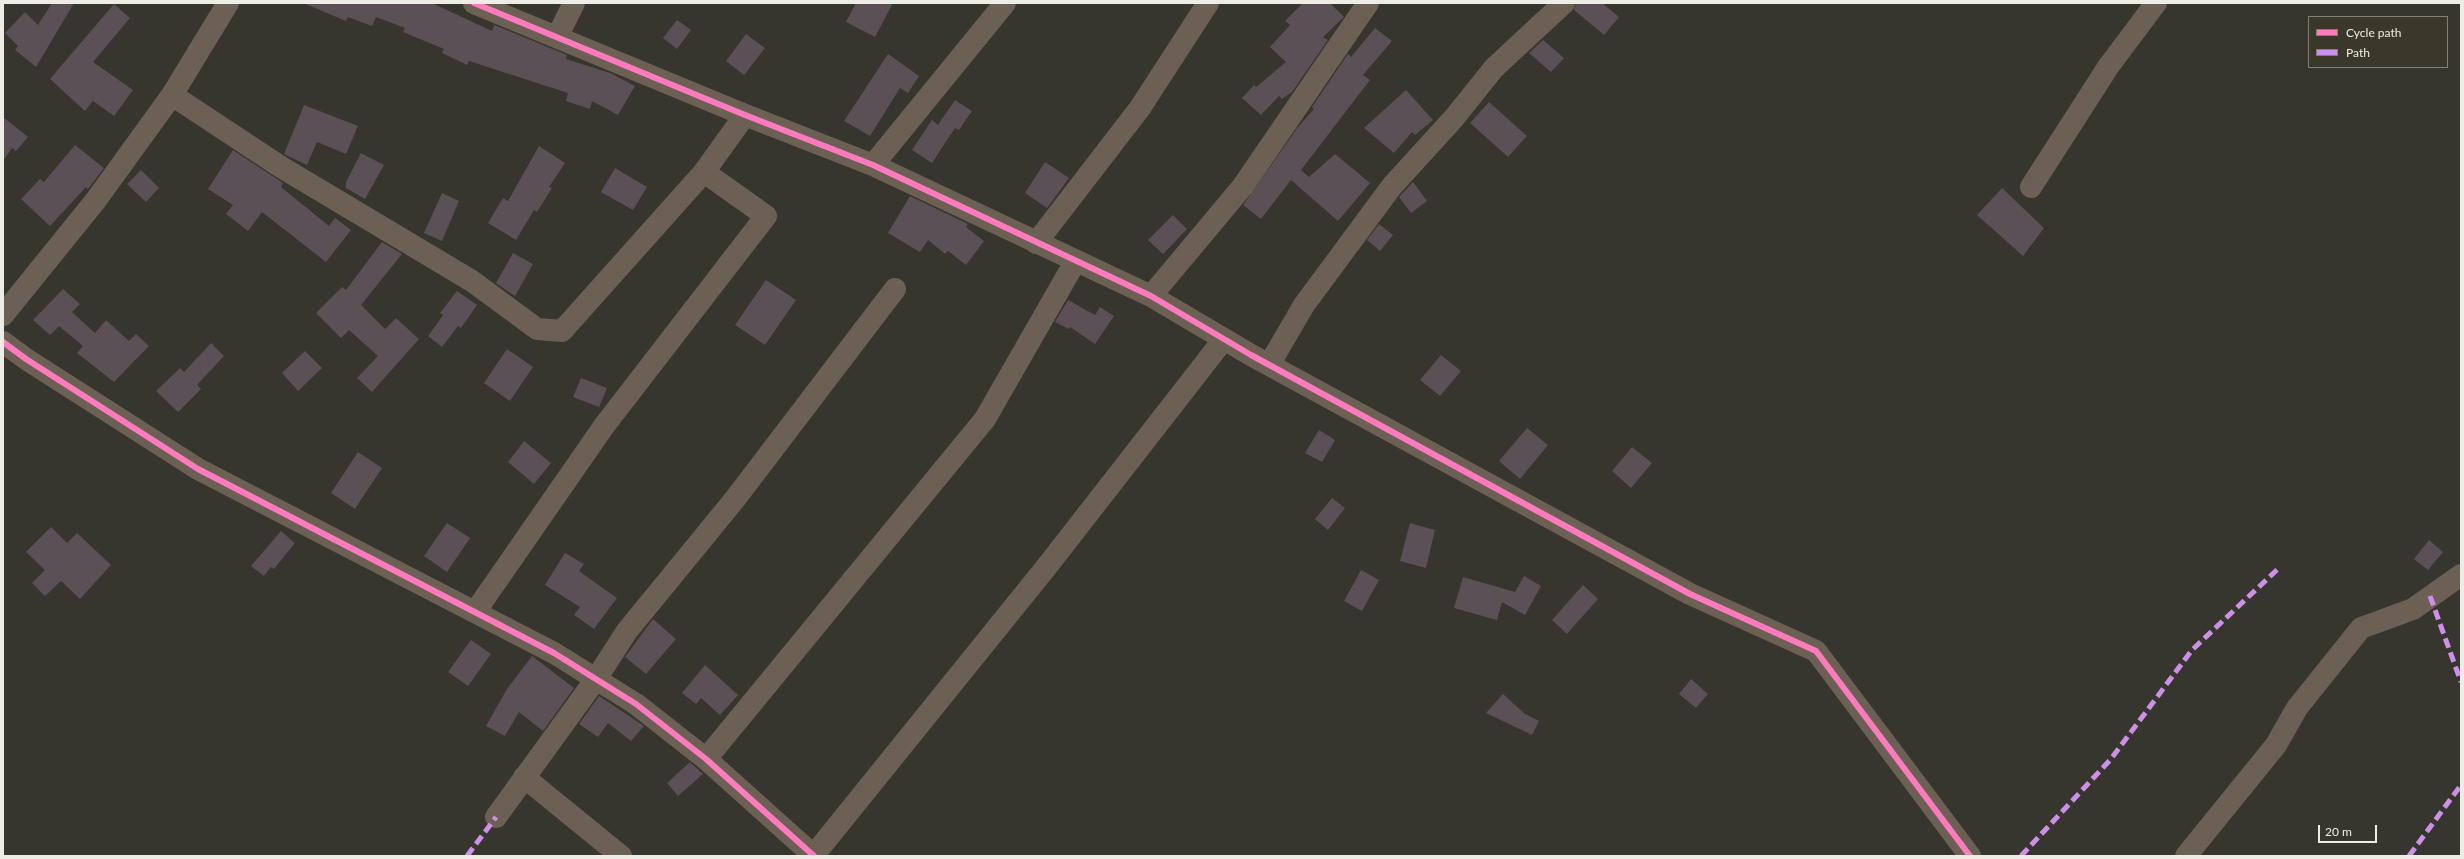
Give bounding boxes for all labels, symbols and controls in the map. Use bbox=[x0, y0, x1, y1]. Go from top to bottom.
legend bbox=[2308, 16, 2448, 68]
text: Cycle path bbox=[2346, 25, 2401, 40]
text: Path bbox=[2346, 45, 2370, 60]
scale bar bbox=[2320, 817, 2379, 843]
text: 20 m bbox=[2325, 824, 2352, 839]

